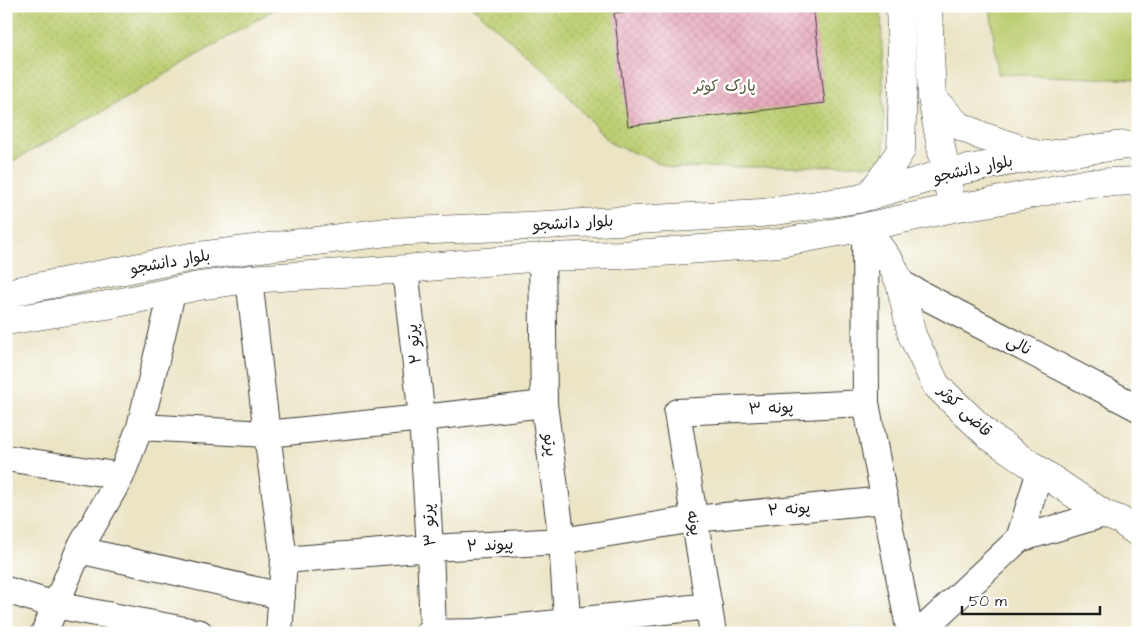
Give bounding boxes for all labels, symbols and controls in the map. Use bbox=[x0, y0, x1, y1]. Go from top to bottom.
park label: پارک کوثر bbox=[692, 75, 756, 97]
street label: بلوار دانشجو bbox=[930, 150, 1015, 188]
street label: بلوار دانشجو bbox=[531, 210, 614, 236]
street label: بلوار دانشجو bbox=[127, 244, 212, 280]
street label: پرتو ۲ bbox=[401, 323, 427, 365]
street label: نالی bbox=[1003, 330, 1035, 360]
street label: قاضی کوثر bbox=[932, 379, 997, 442]
street label: پونه ۳ bbox=[748, 396, 794, 420]
street label: پرتو bbox=[538, 431, 562, 458]
street label: پونه ۲ bbox=[767, 496, 811, 522]
street label: پرتو ۳ bbox=[417, 503, 441, 547]
street label: پونه bbox=[681, 509, 707, 537]
street label: پیوند ۲ bbox=[466, 533, 514, 557]
scale bar bbox=[962, 584, 1099, 616]
text: 50 m bbox=[969, 591, 1007, 612]

